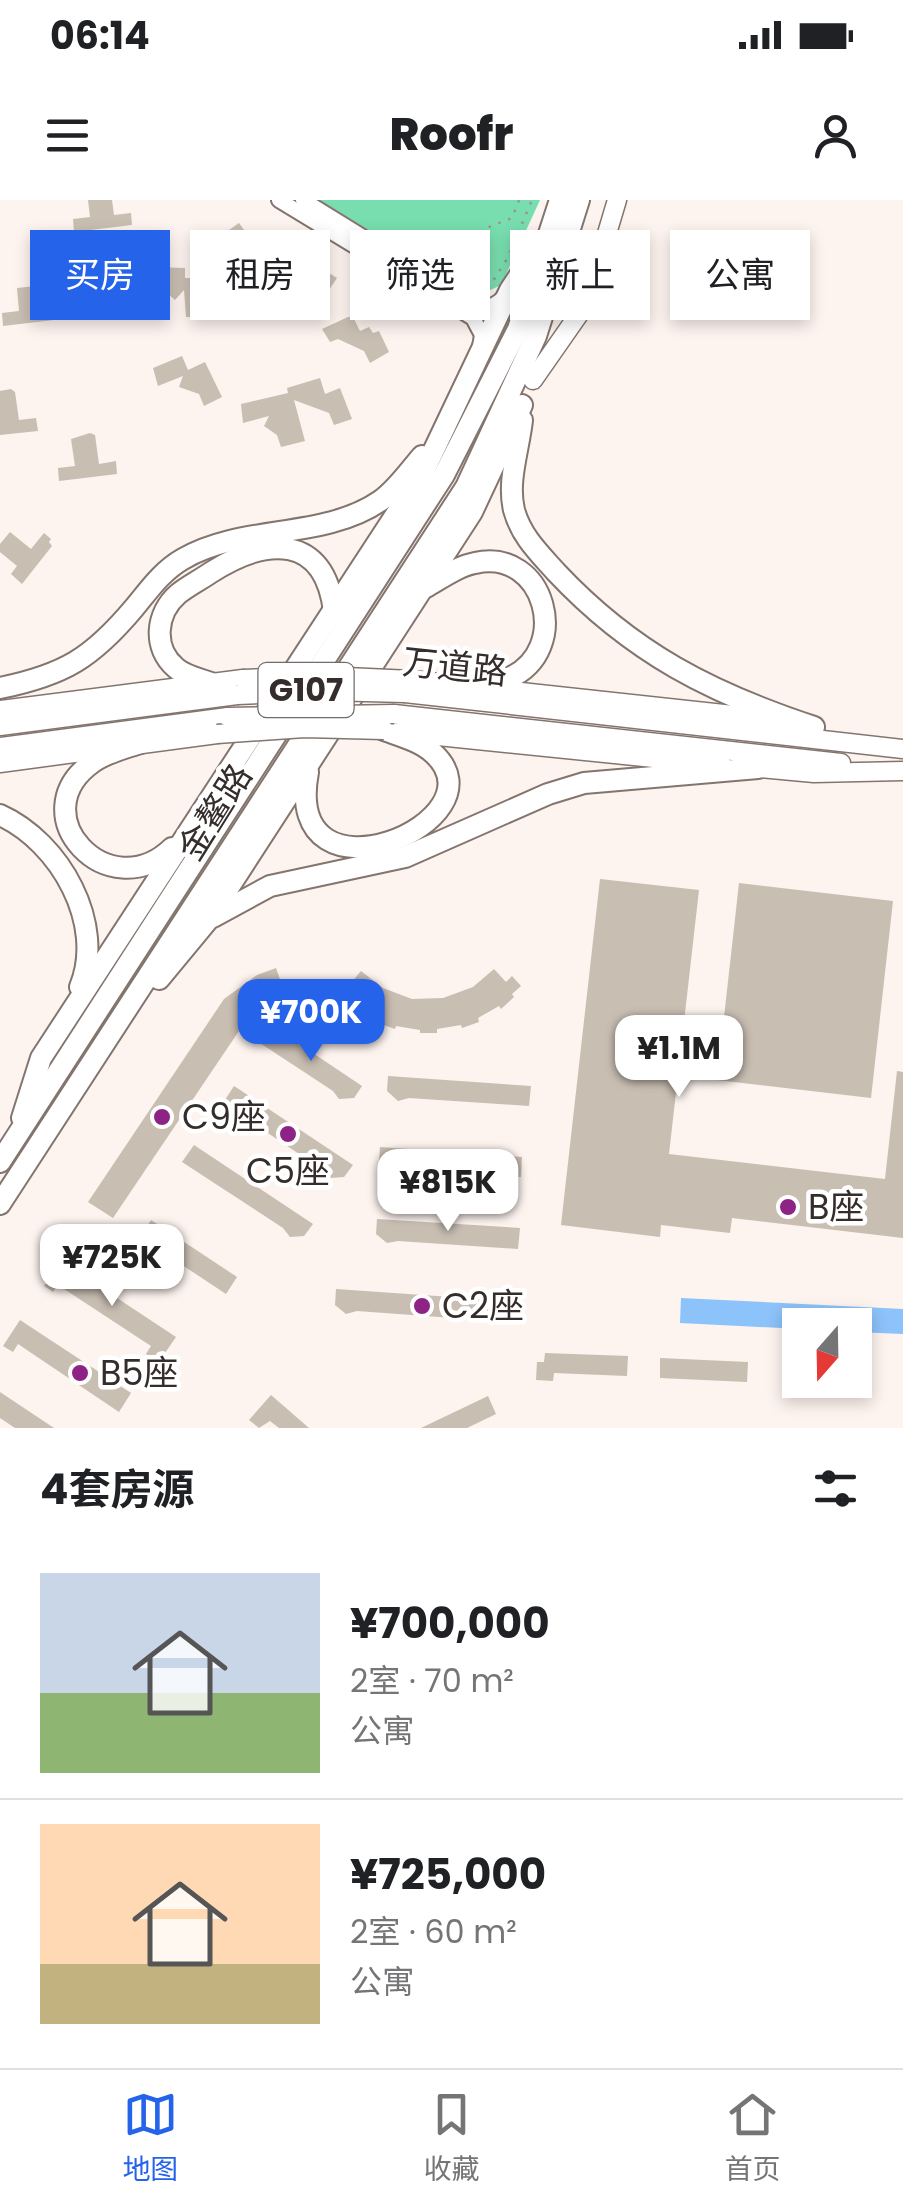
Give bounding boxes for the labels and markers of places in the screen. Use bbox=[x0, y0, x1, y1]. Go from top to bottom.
pin: ¥700K bbox=[241, 979, 381, 1064]
pin: ¥1.1M bbox=[609, 1015, 749, 1100]
place label: C9座 bbox=[182, 1092, 266, 1141]
marker: C9座 bbox=[151, 1106, 173, 1128]
marker: C5座 bbox=[277, 1123, 299, 1145]
place label: C5座 bbox=[246, 1146, 330, 1195]
pin: ¥815K bbox=[378, 1149, 518, 1234]
place label: B座 bbox=[808, 1182, 864, 1231]
marker: B座 bbox=[777, 1196, 799, 1218]
pin: ¥725K bbox=[42, 1224, 182, 1309]
place label: C2座 bbox=[442, 1281, 524, 1330]
marker: C2座 bbox=[411, 1295, 433, 1317]
place label: B5座 bbox=[100, 1348, 178, 1397]
marker: B5座 bbox=[69, 1362, 91, 1384]

